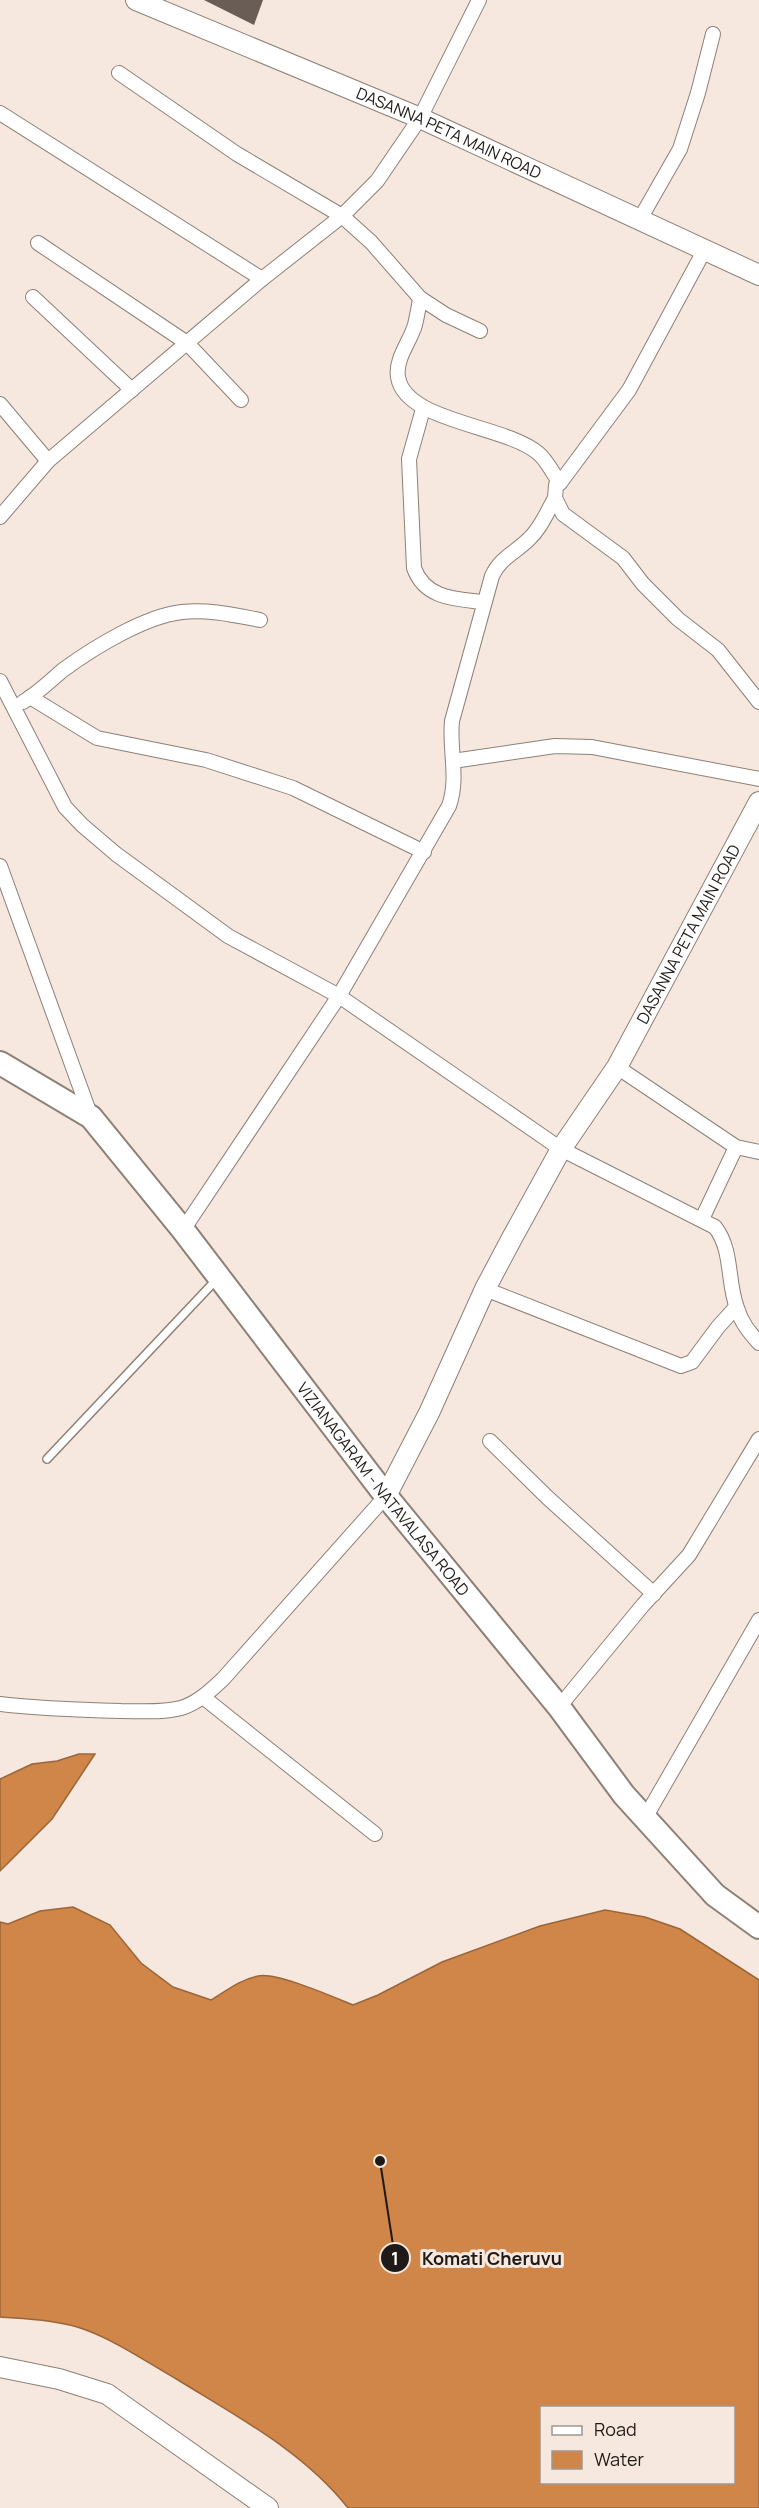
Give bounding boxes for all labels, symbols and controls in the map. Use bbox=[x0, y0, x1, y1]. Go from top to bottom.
street label: DASANNA PETA MAIN ROAD bbox=[353, 82, 545, 184]
street label: DASANNA PETA MAIN ROAD bbox=[631, 840, 745, 1028]
street label: VIZIANAGARAM - NATAVALASA ROAD bbox=[292, 1378, 475, 1601]
callout: Komati Cheruvu bbox=[380, 2240, 574, 2276]
text: 1 bbox=[391, 2246, 399, 2270]
text: Komati Cheruvu bbox=[422, 2246, 562, 2270]
legend bbox=[540, 2406, 735, 2484]
text: Road bbox=[594, 2417, 637, 2441]
text: Water bbox=[594, 2447, 644, 2471]

